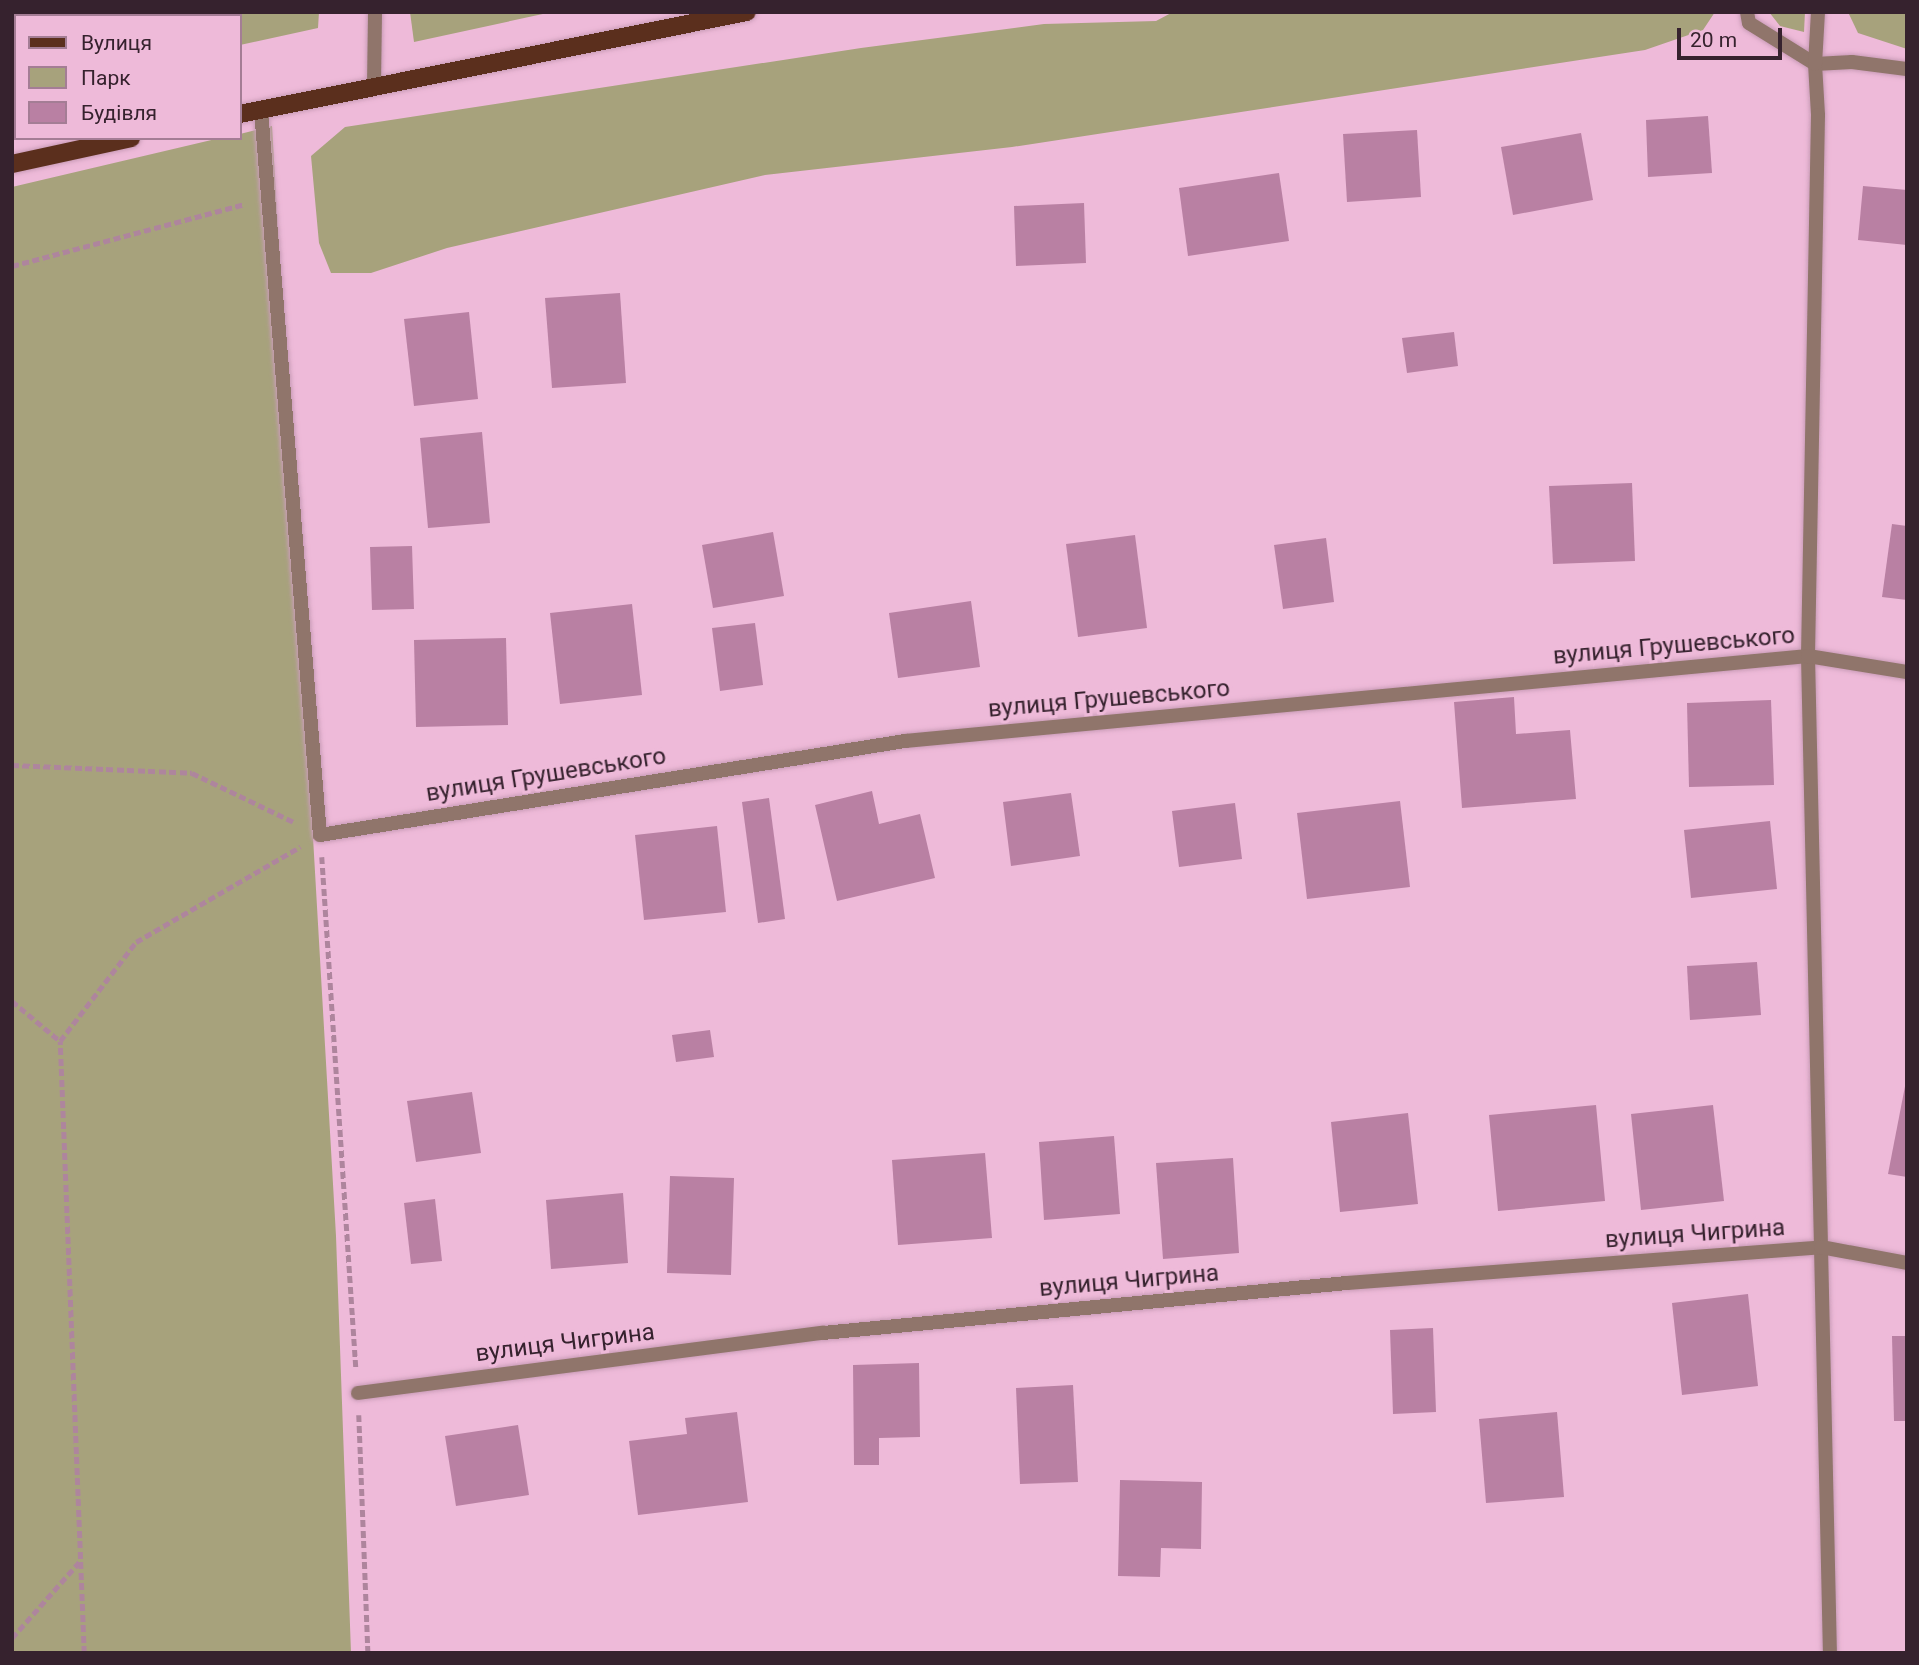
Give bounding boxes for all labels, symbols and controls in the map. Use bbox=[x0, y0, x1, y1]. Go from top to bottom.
legend bbox=[14, 14, 242, 140]
scale bar bbox=[1681, 14, 1786, 58]
text: 20 m bbox=[1690, 28, 1737, 52]
text: Вулиця bbox=[81, 31, 152, 55]
text: Парк bbox=[81, 66, 131, 90]
text: Будівля bbox=[81, 101, 157, 125]
street label: вулиця Грушевського bbox=[1552, 621, 1796, 671]
street label: вулиця Грушевського bbox=[987, 674, 1231, 724]
street label: вулиця Грушевського bbox=[424, 742, 668, 808]
street label: вулиця Чигрина bbox=[1604, 1213, 1786, 1255]
street label: вулиця Чигрина bbox=[1038, 1259, 1220, 1303]
street label: вулиця Чигрина bbox=[474, 1318, 656, 1368]

